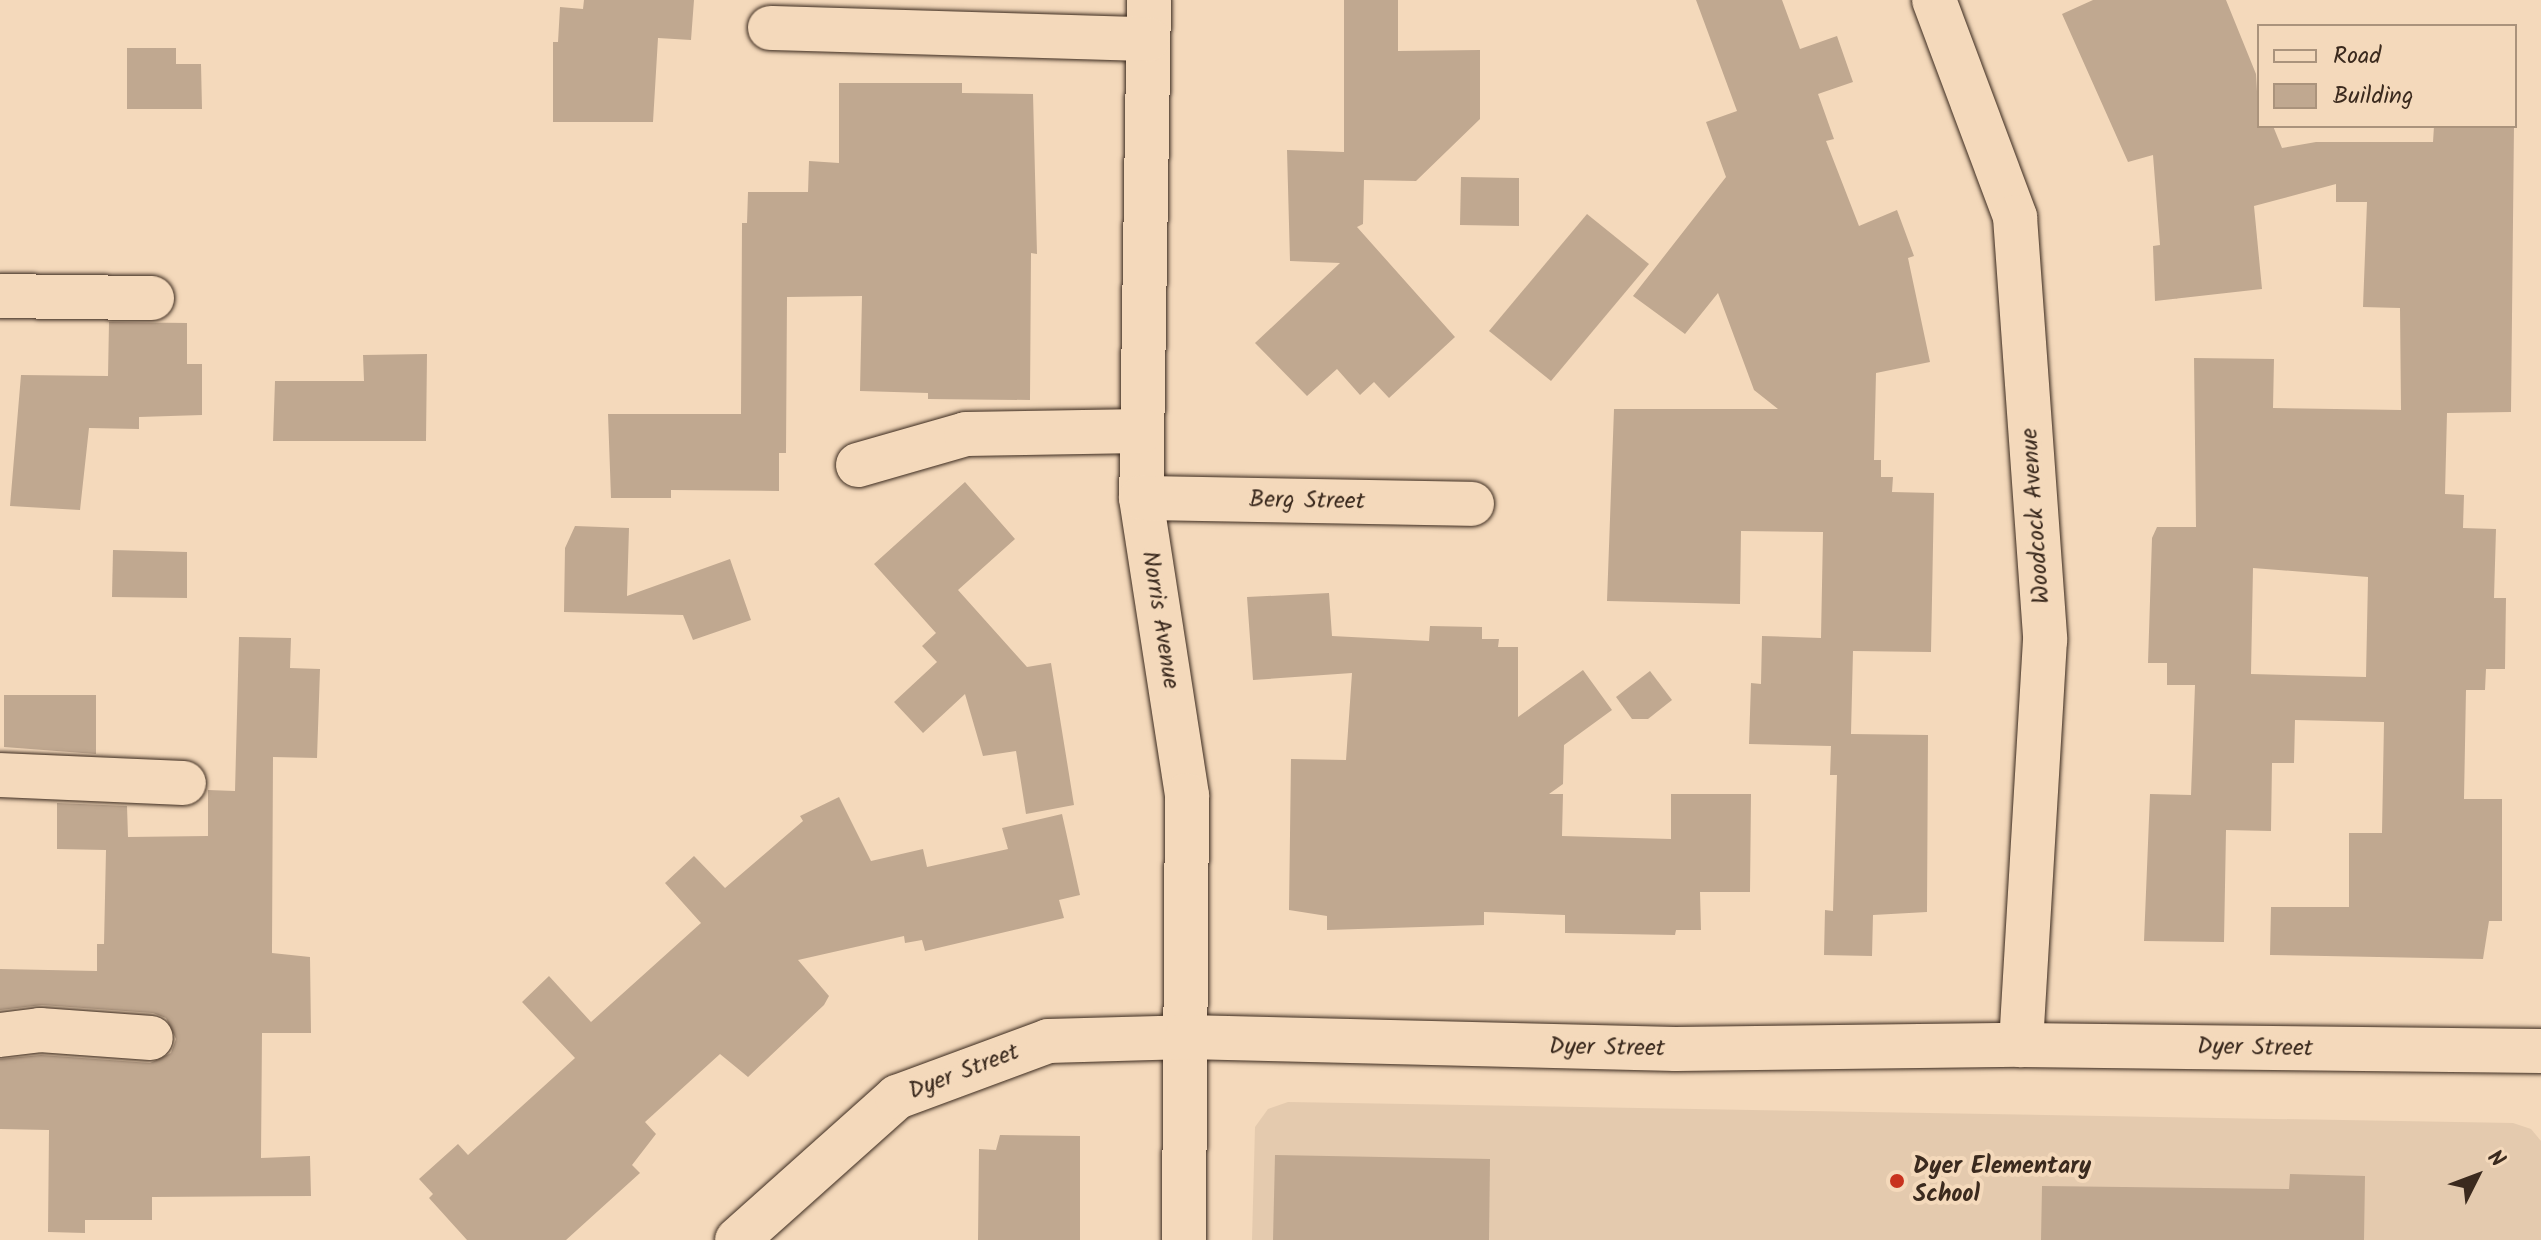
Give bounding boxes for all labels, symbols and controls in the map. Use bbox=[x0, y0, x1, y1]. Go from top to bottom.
legend bbox=[2257, 24, 2517, 128]
text: Road bbox=[2333, 37, 2381, 76]
text: Building bbox=[2333, 77, 2413, 116]
street label: Woodcock Avenue bbox=[2015, 427, 2057, 605]
street label: Berg Street bbox=[1249, 486, 1365, 516]
street label: Norris Avenue bbox=[1135, 549, 1185, 691]
street label: Dyer Street bbox=[1549, 1033, 1665, 1063]
street label: Dyer Street bbox=[2197, 1033, 2313, 1063]
street label: Dyer Street bbox=[905, 1038, 1023, 1106]
north arrow bbox=[2437, 1136, 2517, 1216]
text: N bbox=[2478, 1143, 2513, 1176]
place label: Dyer Elementary School bbox=[1913, 1153, 2091, 1209]
marker: Dyer Elementary School bbox=[1888, 1172, 1906, 1190]

